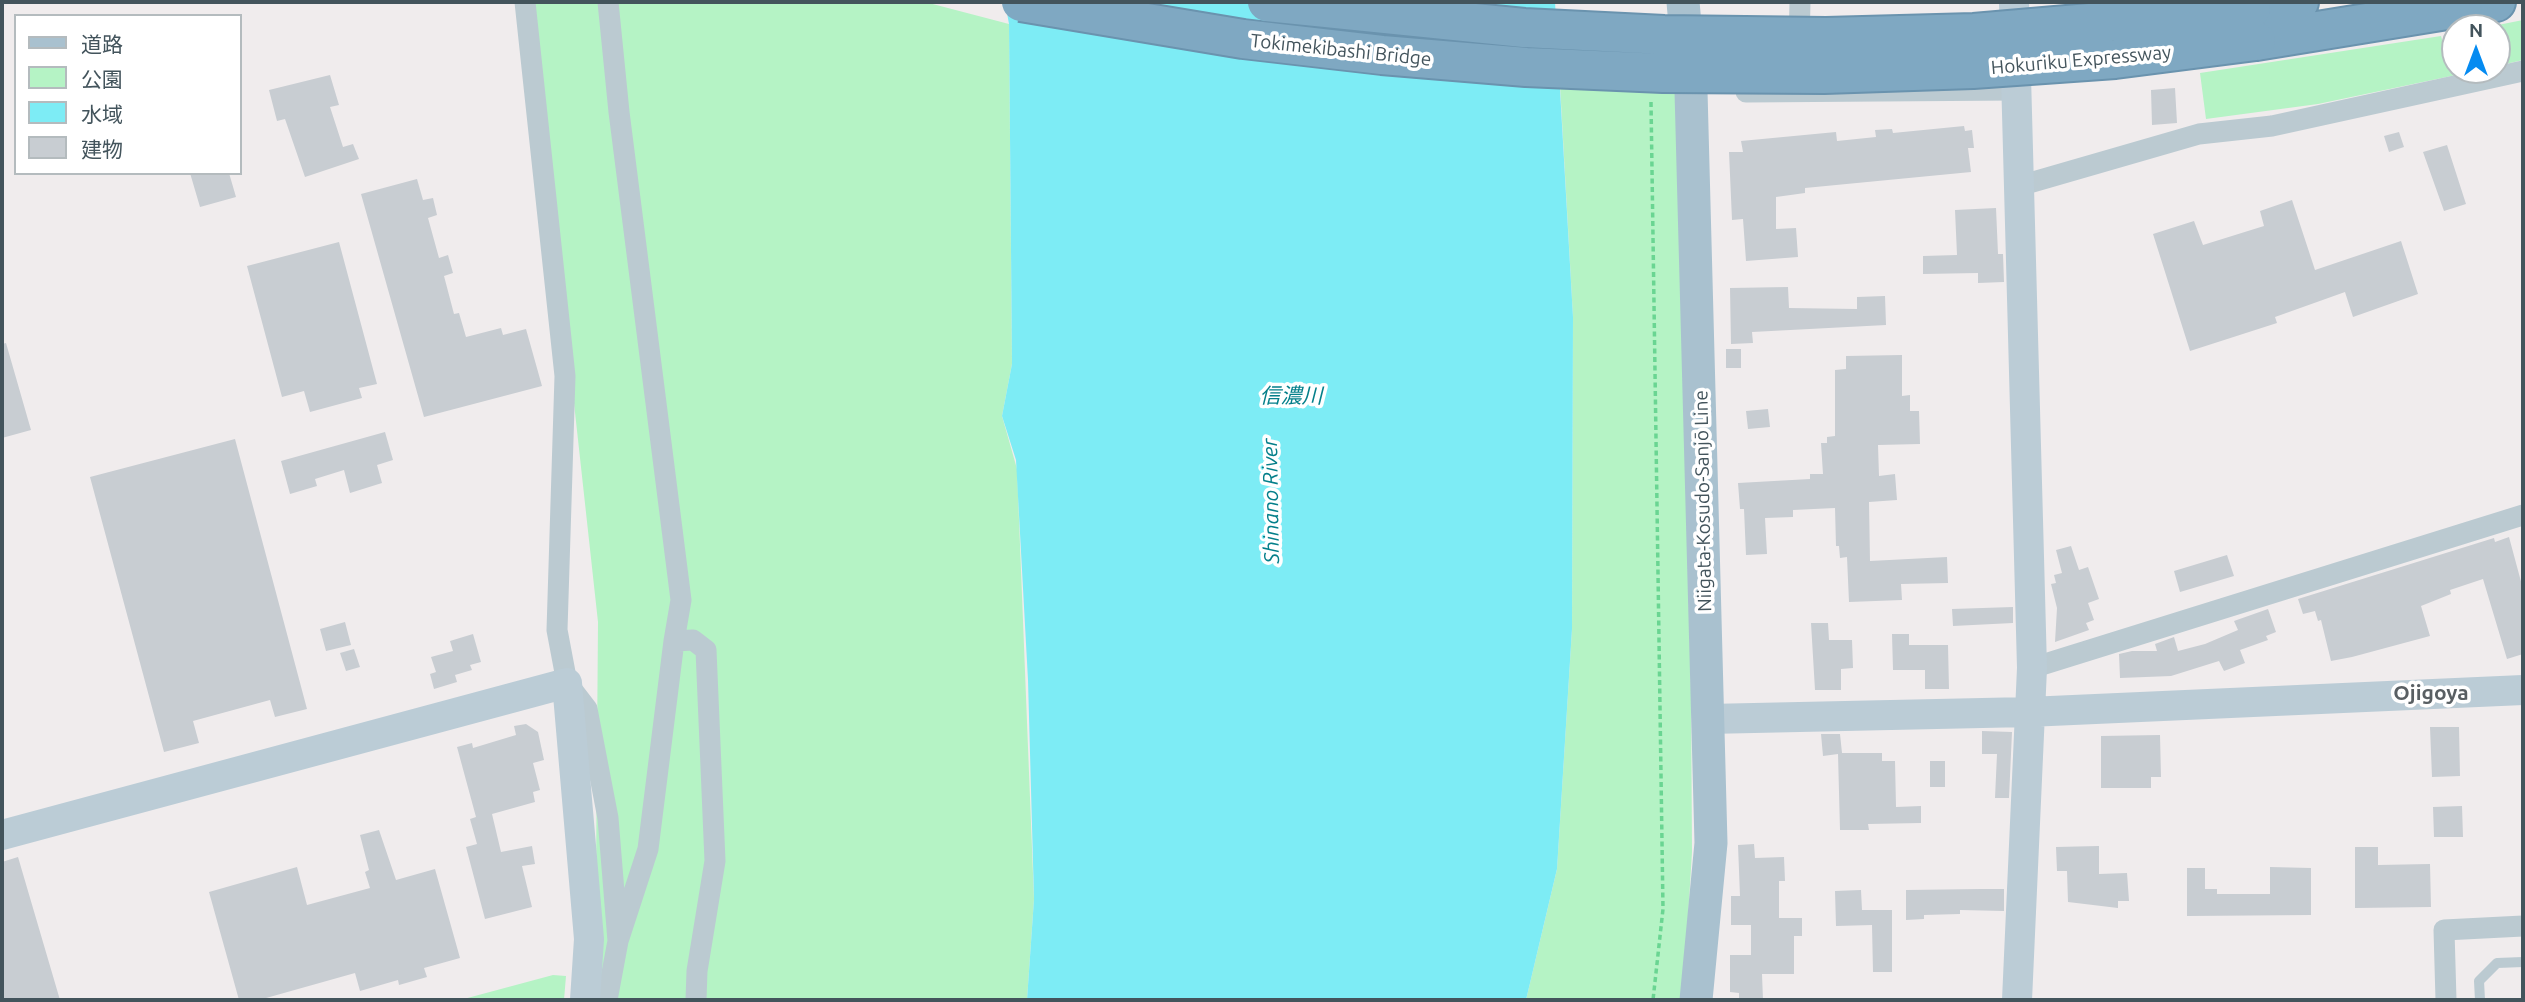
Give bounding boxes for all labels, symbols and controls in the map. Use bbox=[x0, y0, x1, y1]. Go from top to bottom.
legend bbox=[14, 14, 242, 175]
north arrow bbox=[2441, 14, 2511, 84]
text: N bbox=[2469, 19, 2483, 41]
street label: Tokimekibashi Bridge bbox=[1250, 29, 1432, 71]
text: 道路 bbox=[81, 32, 123, 56]
street label: Hokuriku Expressway bbox=[1990, 41, 2172, 79]
text: 公園 bbox=[81, 67, 123, 91]
text: 水域 bbox=[81, 102, 123, 126]
text: 建物 bbox=[81, 137, 123, 161]
water label: 信濃川 bbox=[1260, 383, 1322, 409]
street label: Niigata-Kosudo-Sanjō Line bbox=[1690, 390, 1716, 612]
water label: Shinano River bbox=[1257, 438, 1285, 564]
district label: Ojigoya bbox=[2393, 680, 2469, 706]

